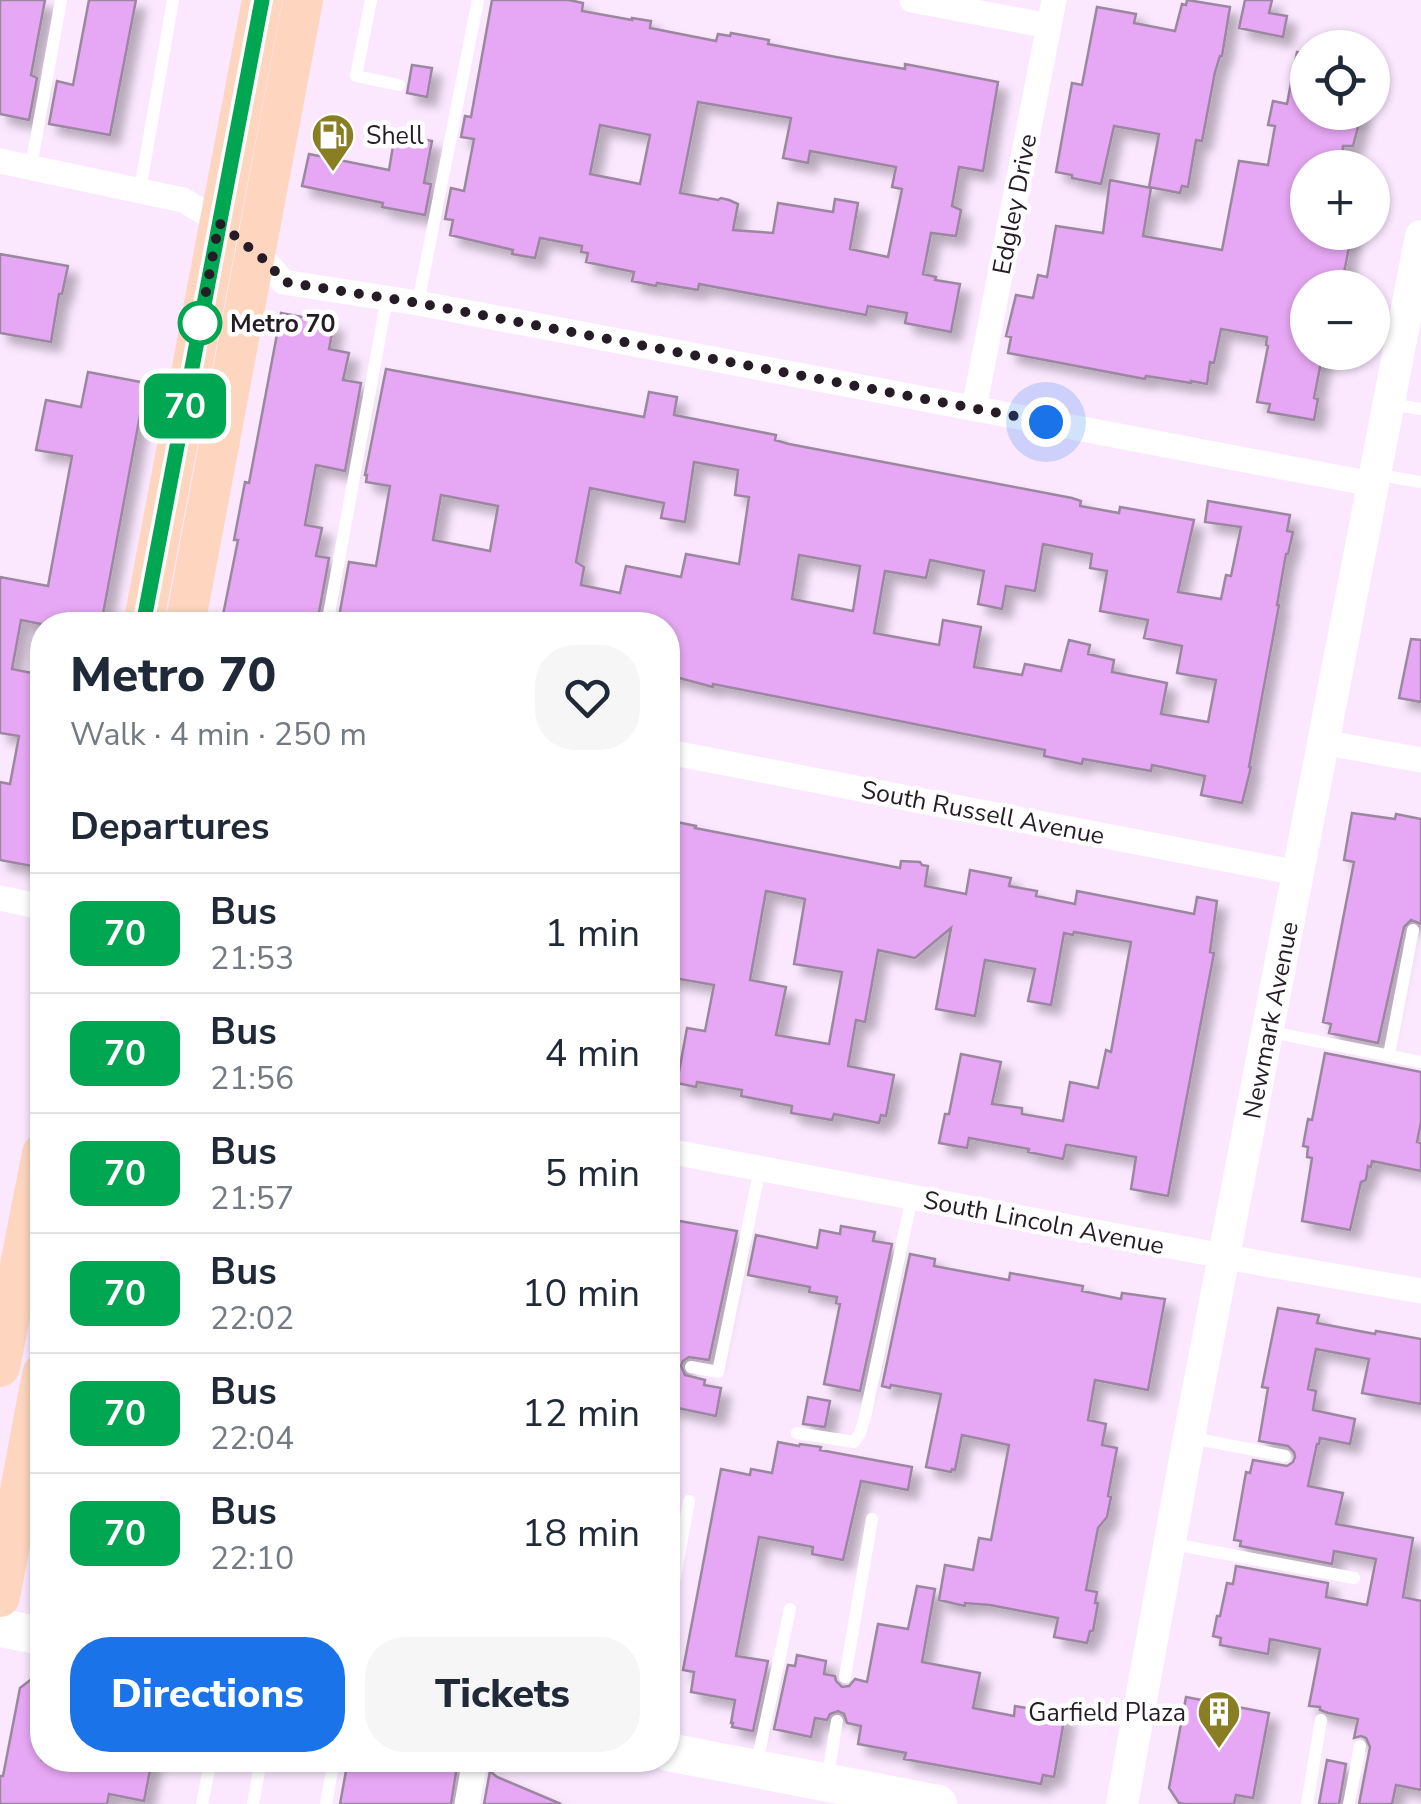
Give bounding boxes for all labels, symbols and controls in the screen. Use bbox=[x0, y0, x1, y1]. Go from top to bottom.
map controls bbox=[1290, 30, 1390, 370]
button: locate bbox=[1290, 30, 1390, 130]
fuel station icon: Shell bbox=[310, 112, 356, 173]
place label: Shell bbox=[366, 119, 424, 153]
street label: Edgley Drive bbox=[985, 131, 1045, 277]
button: + bbox=[1290, 150, 1390, 250]
button: − bbox=[1290, 270, 1390, 370]
marker: Metro 70 bbox=[179, 302, 221, 344]
place label: Metro 70 bbox=[230, 307, 336, 341]
line badge: 70 bbox=[140, 374, 230, 438]
text: 70 bbox=[164, 383, 206, 430]
your location bbox=[1021, 397, 1071, 447]
text: Metro 70 bbox=[70, 642, 276, 708]
button: heart bbox=[535, 645, 640, 750]
text: Walk · 4 min · 250 m bbox=[70, 713, 367, 756]
street label: South Russell Avenue bbox=[858, 773, 1107, 853]
text: Departures bbox=[70, 801, 269, 852]
text: Bus bbox=[210, 886, 277, 937]
text: 1 min bbox=[545, 908, 640, 959]
text: 70 bbox=[104, 910, 146, 957]
street label: Newmark Avenue bbox=[1235, 919, 1307, 1122]
text: 21:53 bbox=[210, 937, 294, 980]
text: Bus bbox=[210, 1006, 277, 1057]
text: 4 min bbox=[545, 1028, 640, 1079]
text: 70 bbox=[104, 1030, 146, 1077]
text: 21:56 bbox=[210, 1057, 294, 1100]
text: Bus bbox=[210, 1126, 277, 1177]
text: 5 min bbox=[545, 1148, 640, 1199]
text: 70 bbox=[104, 1150, 146, 1197]
text: 21:57 bbox=[210, 1177, 294, 1220]
street label: South Lincoln Avenue bbox=[921, 1183, 1167, 1263]
text: Bus bbox=[210, 1246, 277, 1297]
text: 10 min bbox=[522, 1268, 640, 1319]
text: 70 bbox=[104, 1270, 146, 1317]
text: 22:02 bbox=[210, 1297, 294, 1340]
text: Bus bbox=[210, 1366, 277, 1417]
text: 12 min bbox=[522, 1388, 640, 1439]
text: 70 bbox=[104, 1390, 146, 1437]
text: 22:04 bbox=[210, 1417, 294, 1460]
text: Bus bbox=[210, 1486, 277, 1537]
text: 18 min bbox=[522, 1508, 640, 1559]
text: 70 bbox=[104, 1510, 146, 1557]
text: 22:10 bbox=[210, 1537, 294, 1580]
button: Directions bbox=[70, 1637, 345, 1752]
button: Tickets bbox=[365, 1637, 640, 1752]
building icon: Garfield Plaza bbox=[1196, 1689, 1242, 1750]
place label: Garfield Plaza bbox=[1028, 1696, 1186, 1730]

